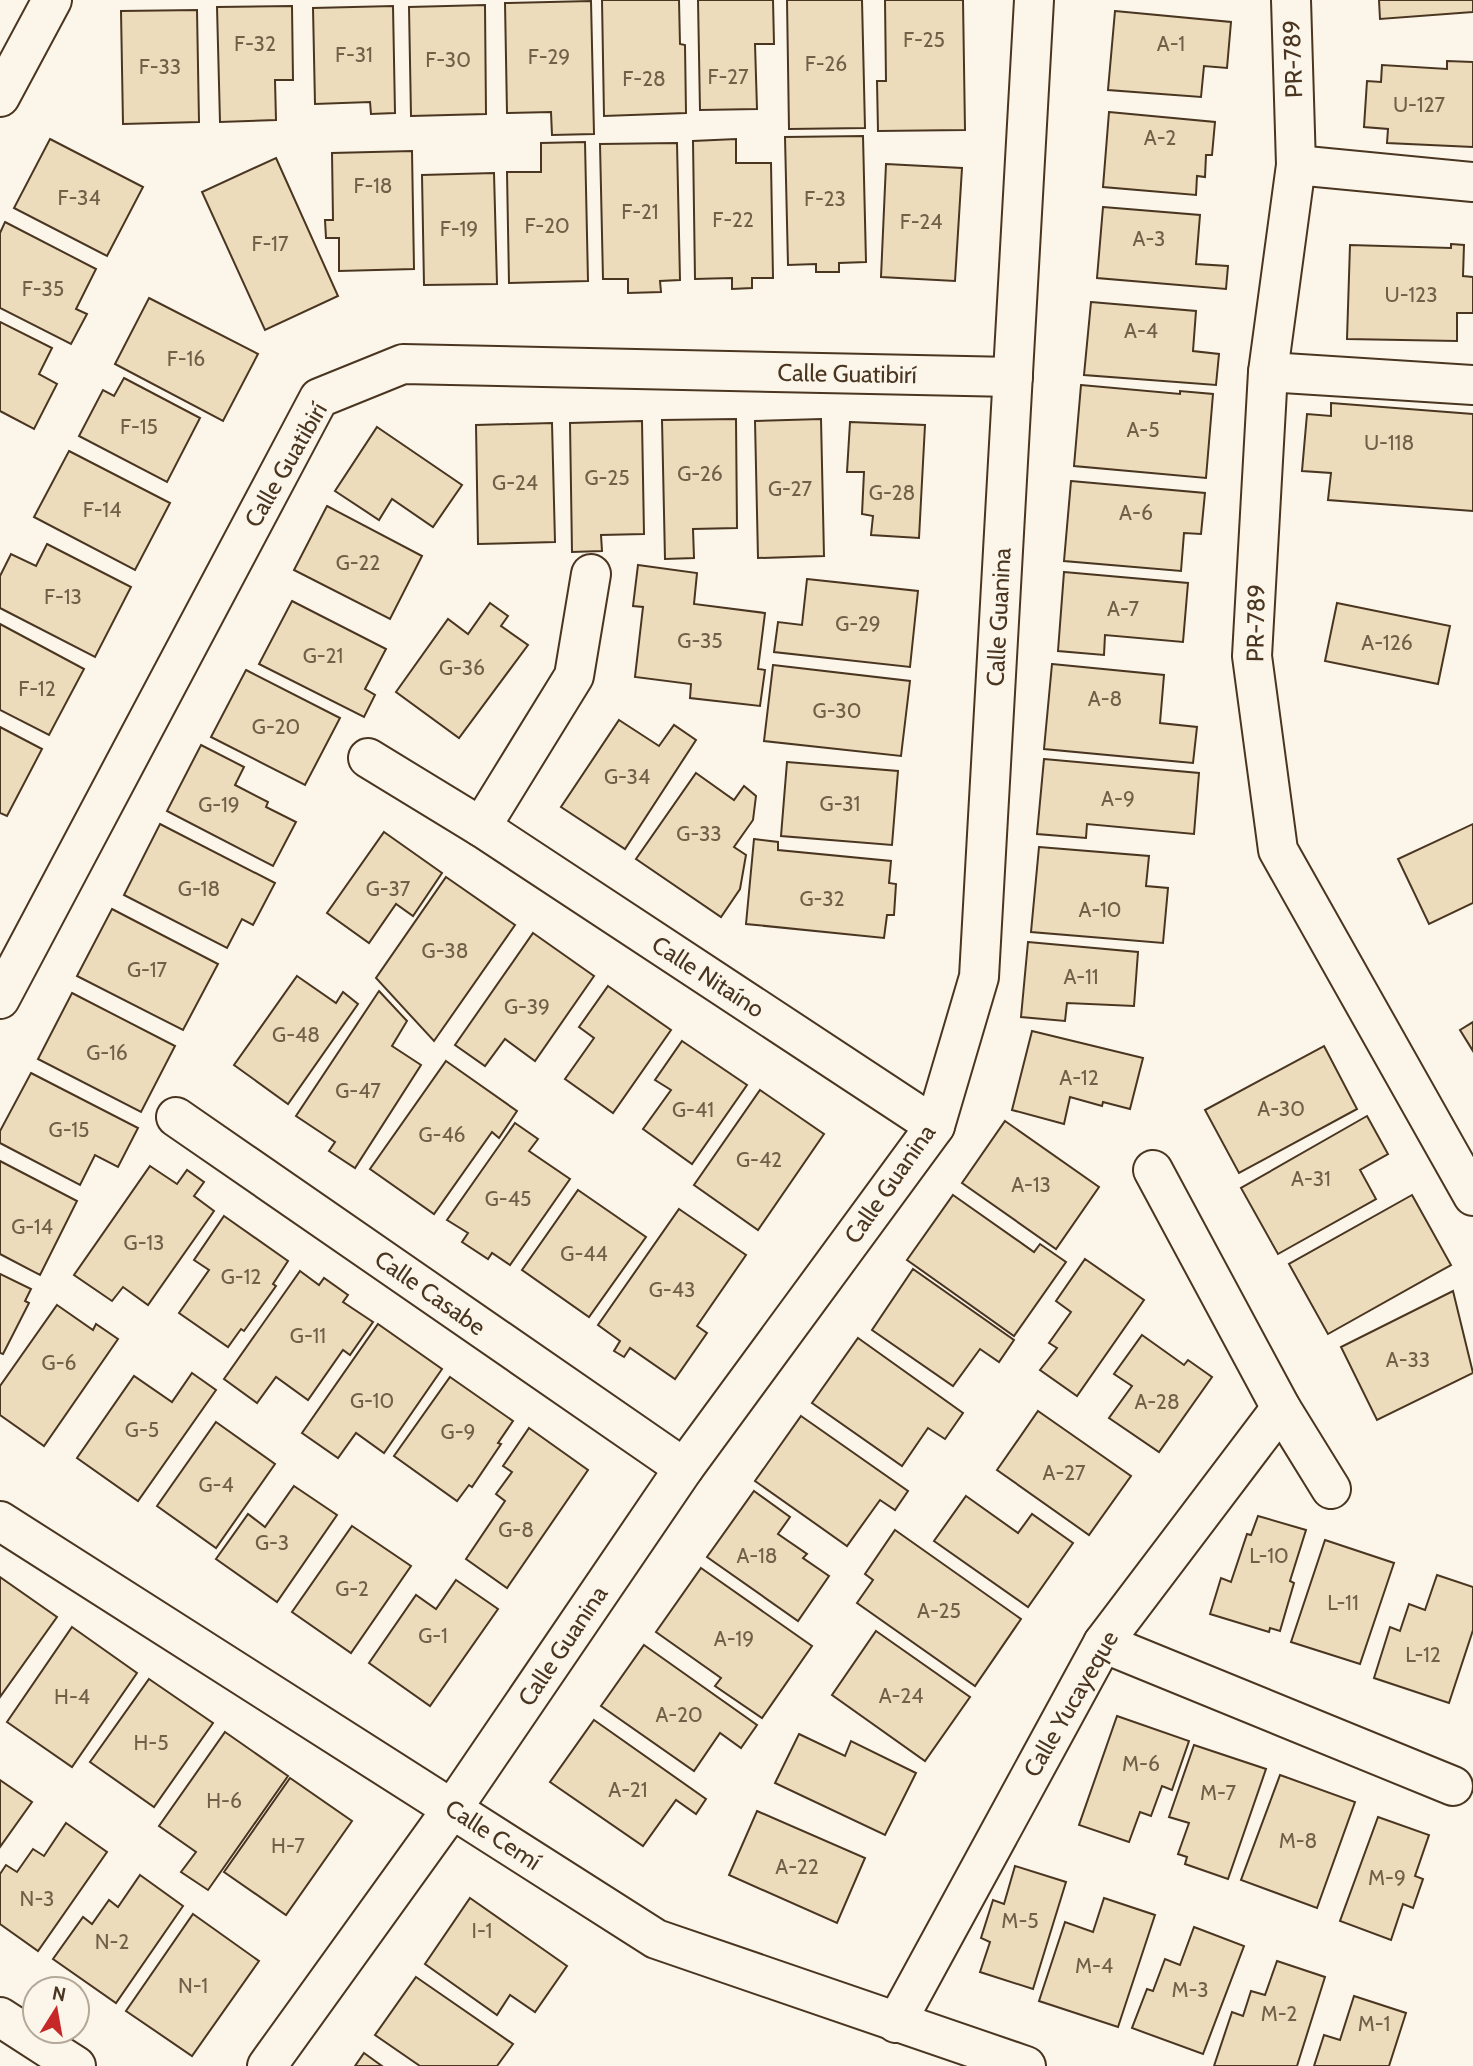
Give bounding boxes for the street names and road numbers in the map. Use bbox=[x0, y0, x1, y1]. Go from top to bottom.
street label: PR-789 bbox=[1277, 19, 1308, 99]
street label: Calle Guatibirí bbox=[777, 358, 917, 389]
street label: Calle Guatibirí bbox=[238, 397, 333, 532]
street label: Calle Guanina bbox=[980, 546, 1017, 687]
street label: PR-789 bbox=[1240, 584, 1271, 662]
street label: Calle Nitaíno bbox=[647, 929, 770, 1024]
street label: Calle Guanina bbox=[838, 1118, 942, 1249]
street label: Calle Casabe bbox=[369, 1244, 491, 1341]
street label: Calle Guanina bbox=[512, 1580, 614, 1711]
street label: Calle Yucayeque bbox=[1017, 1625, 1124, 1782]
street label: Calle Cemí bbox=[440, 1793, 546, 1876]

